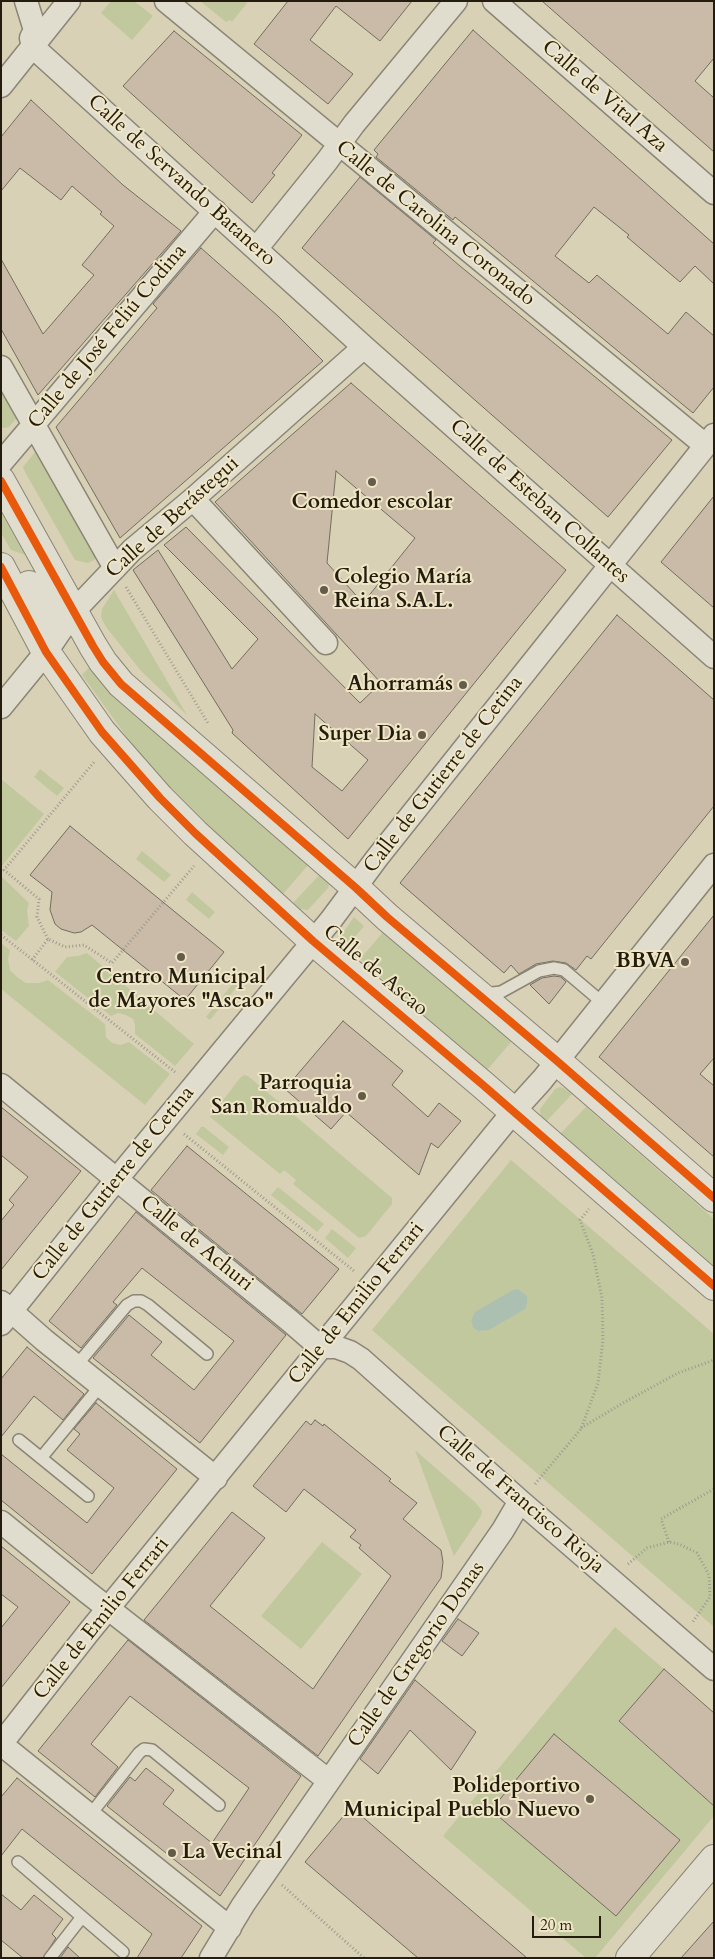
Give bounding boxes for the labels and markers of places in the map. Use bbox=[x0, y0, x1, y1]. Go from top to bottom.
marker: Comedor escolar bbox=[366, 476, 378, 488]
place label: Comedor escolar bbox=[291, 490, 453, 516]
place label: Colegio María Reina S.A.L. bbox=[334, 565, 472, 615]
marker: Colegio María Reina S.A.L. bbox=[318, 584, 330, 596]
place label: Ahorramás bbox=[347, 672, 453, 698]
marker: Ahorramás bbox=[457, 679, 469, 691]
place label: Super Dia bbox=[318, 722, 412, 748]
marker: Super Dia bbox=[416, 729, 428, 741]
place label: BBVA bbox=[616, 949, 675, 975]
marker: Centro Municipal de Mayores "Ascao" bbox=[175, 951, 187, 963]
marker: BBVA bbox=[679, 956, 691, 968]
place label: Centro Municipal de Mayores "Ascao" bbox=[88, 965, 274, 1015]
place label: Parroquia San Romualdo bbox=[211, 1071, 352, 1121]
marker: Parroquia San Romualdo bbox=[356, 1090, 368, 1102]
place label: Polideportivo Municipal Pueblo Nuevo bbox=[344, 1774, 580, 1824]
marker: Polideportivo Municipal Pueblo Nuevo bbox=[584, 1793, 596, 1805]
place label: La Vecinal bbox=[182, 1840, 282, 1866]
marker: La Vecinal bbox=[166, 1847, 178, 1859]

